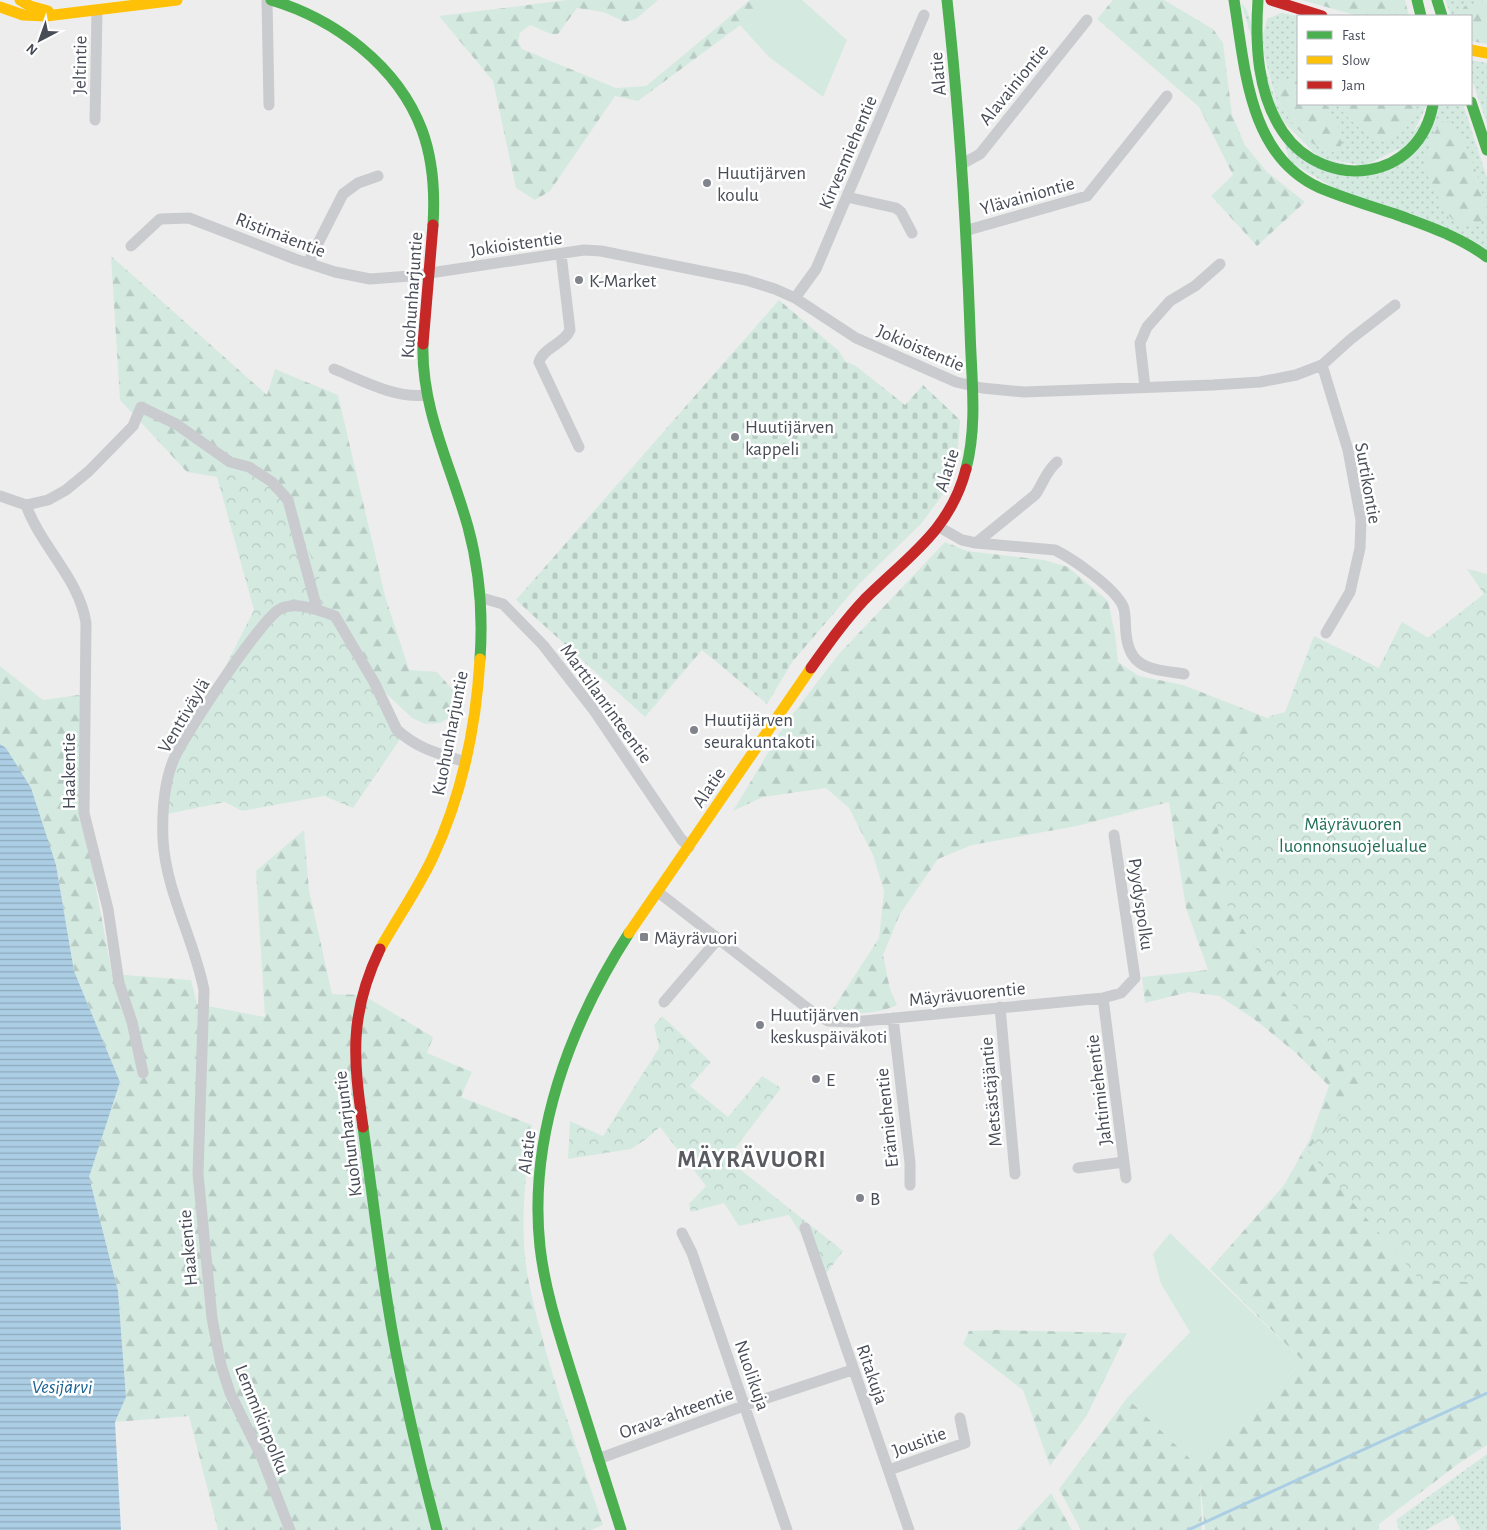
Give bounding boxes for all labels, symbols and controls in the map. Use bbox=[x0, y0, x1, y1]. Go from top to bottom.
north arrow bbox=[15, 15, 65, 65]
legend bbox=[1297, 15, 1472, 105]
text: Fast bbox=[1342, 28, 1366, 43]
street label: Jeltintie bbox=[70, 35, 91, 95]
text: N bbox=[24, 41, 40, 58]
street label: Alavainiontie bbox=[976, 41, 1052, 129]
street label: Alatie bbox=[927, 51, 950, 97]
text: Slow bbox=[1342, 53, 1370, 68]
text: Jam bbox=[1342, 78, 1365, 93]
street label: Kirvesmiehentie bbox=[816, 93, 881, 212]
place label: Huutijärven koulu bbox=[717, 164, 806, 205]
street label: Ylävainiontie bbox=[978, 174, 1077, 219]
marker: Huutijärven koulu bbox=[701, 177, 713, 189]
street label: Ristimäentie bbox=[233, 210, 328, 261]
street label: Jokioistentie bbox=[469, 229, 564, 260]
street label: Kuohunharjuntie bbox=[399, 231, 426, 359]
place label: K-Market bbox=[589, 272, 656, 291]
marker: K-Market bbox=[573, 274, 585, 286]
street label: Jokioistentie bbox=[874, 321, 967, 375]
place label: Huutijärven kappeli bbox=[745, 418, 834, 459]
marker: Huutijärven kappeli bbox=[729, 431, 741, 443]
street label: Surtikontie bbox=[1351, 441, 1384, 525]
street label: Alatie bbox=[932, 447, 963, 494]
street label: Marttilanrinteentie bbox=[556, 641, 655, 767]
street label: Kuohunharjuntie bbox=[429, 669, 472, 797]
street label: Venttiväylä bbox=[155, 675, 214, 756]
place label: Huutijärven seurakuntakoti bbox=[704, 711, 815, 752]
marker: Huutijärven seurakuntakoti bbox=[688, 724, 700, 736]
street label: Haakentie bbox=[60, 733, 79, 809]
street label: Alatie bbox=[689, 764, 729, 811]
park label: Mäyrävuoren luonnonsuojelualue bbox=[1279, 815, 1427, 856]
street label: Pyydyspolku bbox=[1125, 857, 1156, 952]
place label: Mäyrävuori bbox=[654, 929, 738, 948]
marker: Mäyrävuori bbox=[638, 931, 650, 943]
street label: Mäyrävuorentie bbox=[908, 979, 1026, 1010]
place label: Huutijärven keskuspäiväkoti bbox=[770, 1006, 887, 1047]
marker: Huutijärven keskuspäiväkoti bbox=[754, 1019, 766, 1031]
street label: Jahtimiehentie bbox=[1083, 1033, 1116, 1146]
street label: Metsästäjäntie bbox=[977, 1036, 1006, 1147]
street label: Erämiehentie bbox=[873, 1067, 902, 1169]
street label: Kuohunharjuntie bbox=[331, 1070, 366, 1198]
place label: E bbox=[826, 1071, 835, 1090]
marker: E bbox=[810, 1073, 822, 1085]
street label: Alatie bbox=[515, 1129, 540, 1175]
district label: MÄYRÄVUORI bbox=[677, 1145, 827, 1172]
place label: B bbox=[870, 1190, 880, 1209]
marker: B bbox=[854, 1192, 866, 1204]
street label: Haakentie bbox=[176, 1209, 201, 1287]
street label: Nuolikuja bbox=[731, 1338, 773, 1413]
street label: Ritakuja bbox=[852, 1342, 891, 1407]
street label: Lemmikinpolku bbox=[231, 1362, 292, 1477]
water label: Vesijärvi bbox=[32, 1377, 92, 1397]
street label: Orava-ahteentie bbox=[617, 1384, 736, 1443]
street label: Jousitie bbox=[890, 1424, 949, 1461]

